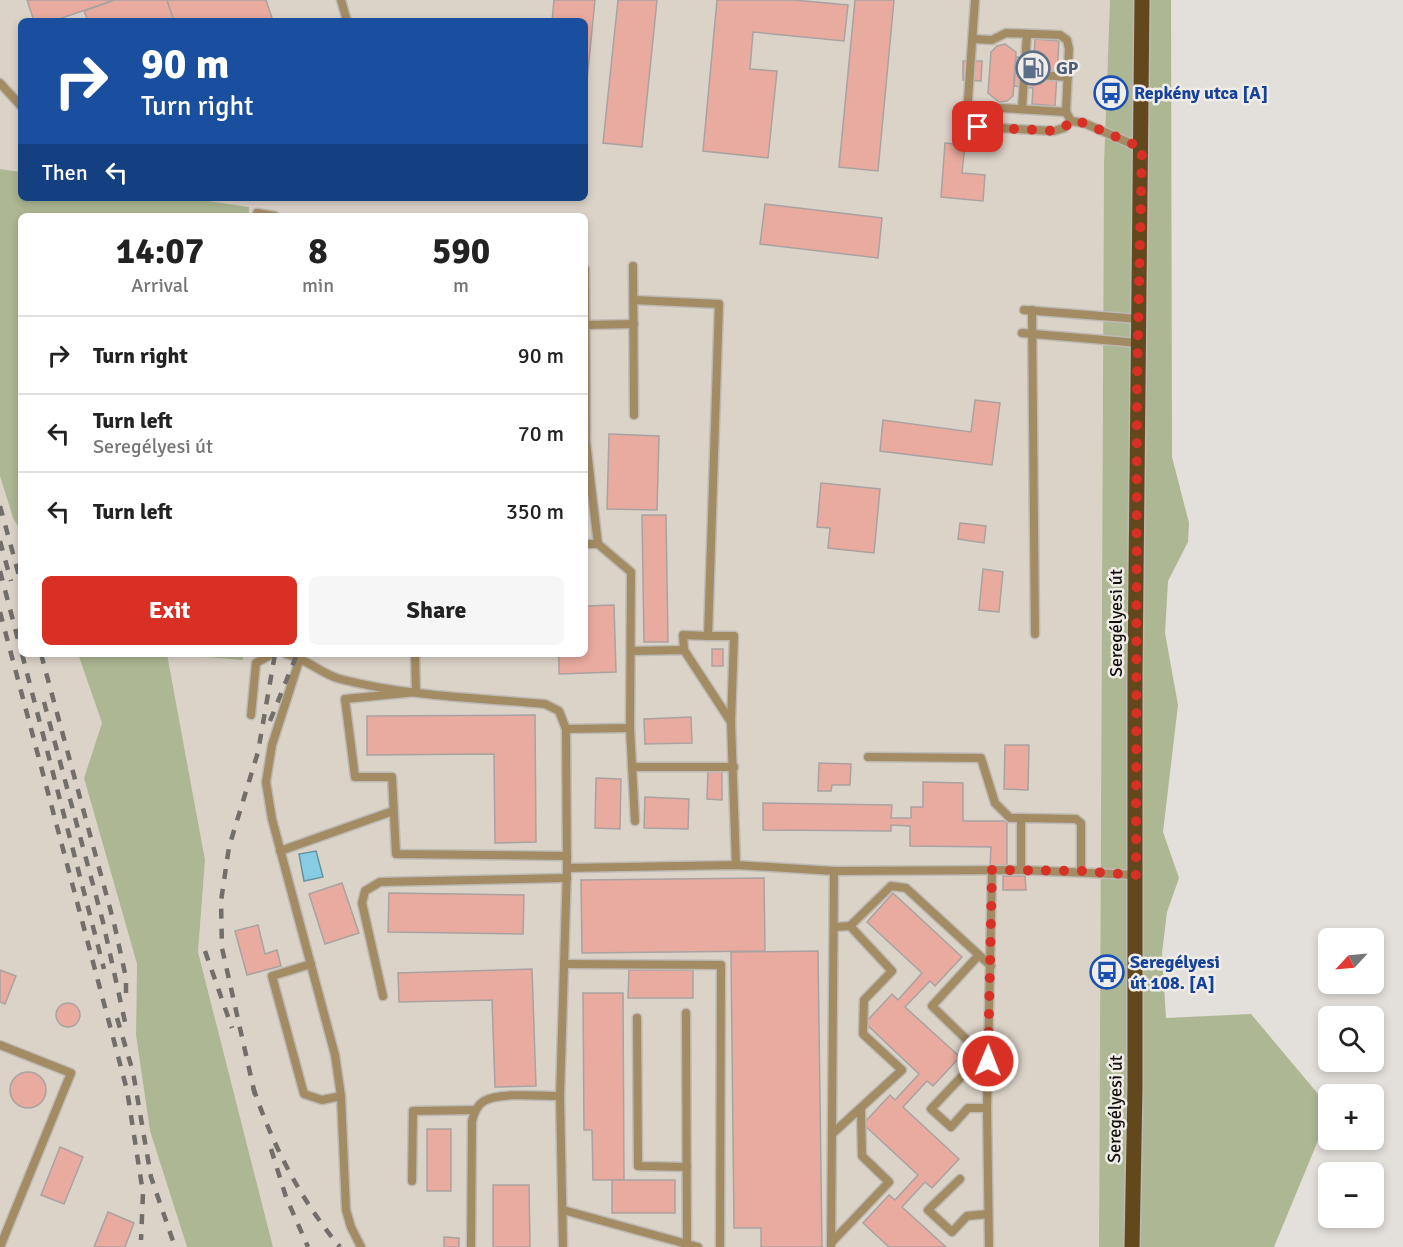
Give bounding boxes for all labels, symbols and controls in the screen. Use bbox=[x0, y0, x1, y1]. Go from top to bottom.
text: 90 m bbox=[141, 39, 230, 90]
icon: right bbox=[42, 42, 120, 120]
fuel station icon: GP bbox=[1015, 50, 1051, 86]
place label: GP bbox=[1056, 57, 1079, 79]
bus stop icon: Repkény utca [A] bbox=[1093, 75, 1129, 111]
place label: Repkény utca [A] bbox=[1134, 82, 1268, 104]
text: Turn right bbox=[141, 90, 254, 123]
pin bbox=[952, 101, 1003, 152]
icon: arrive bbox=[961, 110, 994, 143]
icon: left bbox=[100, 156, 133, 189]
text: Then bbox=[42, 159, 88, 186]
text: 14:07 bbox=[116, 229, 204, 274]
text: 8 bbox=[308, 229, 328, 274]
text: 590 bbox=[432, 229, 490, 274]
text: Arrival bbox=[131, 273, 189, 298]
text: min bbox=[302, 273, 334, 298]
text: m bbox=[453, 273, 469, 298]
icon: right bbox=[42, 339, 75, 372]
text: Turn right bbox=[93, 342, 188, 369]
text: 90 m bbox=[518, 342, 564, 369]
text: Turn left bbox=[93, 407, 173, 434]
icon: left bbox=[42, 417, 75, 450]
text: 70 m bbox=[518, 420, 564, 447]
text: Seregélyesi út bbox=[93, 434, 213, 459]
icon: left bbox=[42, 495, 75, 528]
text: Turn left bbox=[93, 498, 173, 525]
text: 350 m bbox=[506, 498, 564, 525]
street label: Seregélyesi út bbox=[1105, 569, 1127, 677]
button: Exit bbox=[42, 576, 297, 645]
button: Share bbox=[309, 576, 564, 645]
north arrow bbox=[1318, 928, 1384, 994]
map controls bbox=[1318, 928, 1384, 1228]
place label: Seregélyesi út 108. [A] bbox=[1130, 951, 1220, 994]
bus stop icon: Seregélyesi út 108. [A] bbox=[1089, 954, 1125, 990]
button: search bbox=[1318, 1006, 1384, 1072]
position arrow bbox=[956, 1029, 1020, 1093]
street label: Seregélyesi út bbox=[1103, 1055, 1127, 1163]
button: + bbox=[1318, 1084, 1384, 1150]
button: − bbox=[1318, 1162, 1384, 1228]

